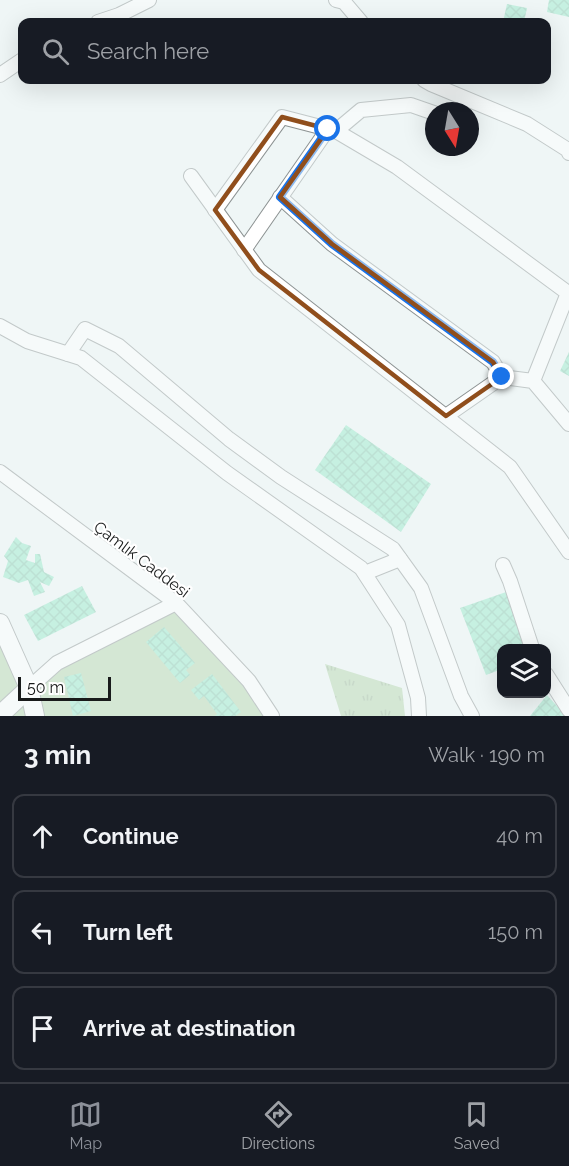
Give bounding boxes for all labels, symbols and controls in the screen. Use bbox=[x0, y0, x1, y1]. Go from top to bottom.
search box bbox=[18, 18, 551, 84]
icon: search bbox=[39, 35, 72, 68]
text: Search here bbox=[87, 38, 209, 64]
north arrow bbox=[425, 102, 479, 156]
route start bbox=[314, 115, 340, 141]
route end bbox=[488, 363, 514, 389]
street label: Çamlık Caddesi bbox=[90, 517, 193, 602]
map controls bbox=[497, 644, 551, 698]
button: layers bbox=[497, 644, 551, 698]
scale bar bbox=[18, 674, 111, 702]
text: 50 m bbox=[27, 678, 64, 697]
text: 3 min bbox=[24, 740, 91, 770]
text: Walk · 190 m bbox=[428, 743, 545, 767]
icon: ahead bbox=[26, 820, 59, 853]
text: Continue bbox=[83, 823, 179, 849]
text: 40 m bbox=[496, 824, 543, 848]
icon: left bbox=[26, 916, 59, 949]
text: Turn left bbox=[83, 919, 173, 945]
text: 150 m bbox=[488, 920, 543, 944]
icon: arrive bbox=[26, 1012, 59, 1045]
text: Arrive at destination bbox=[83, 1015, 296, 1041]
tab: Map bbox=[69, 1098, 102, 1153]
tab: Directions bbox=[241, 1098, 315, 1153]
tab: Saved bbox=[454, 1098, 500, 1153]

